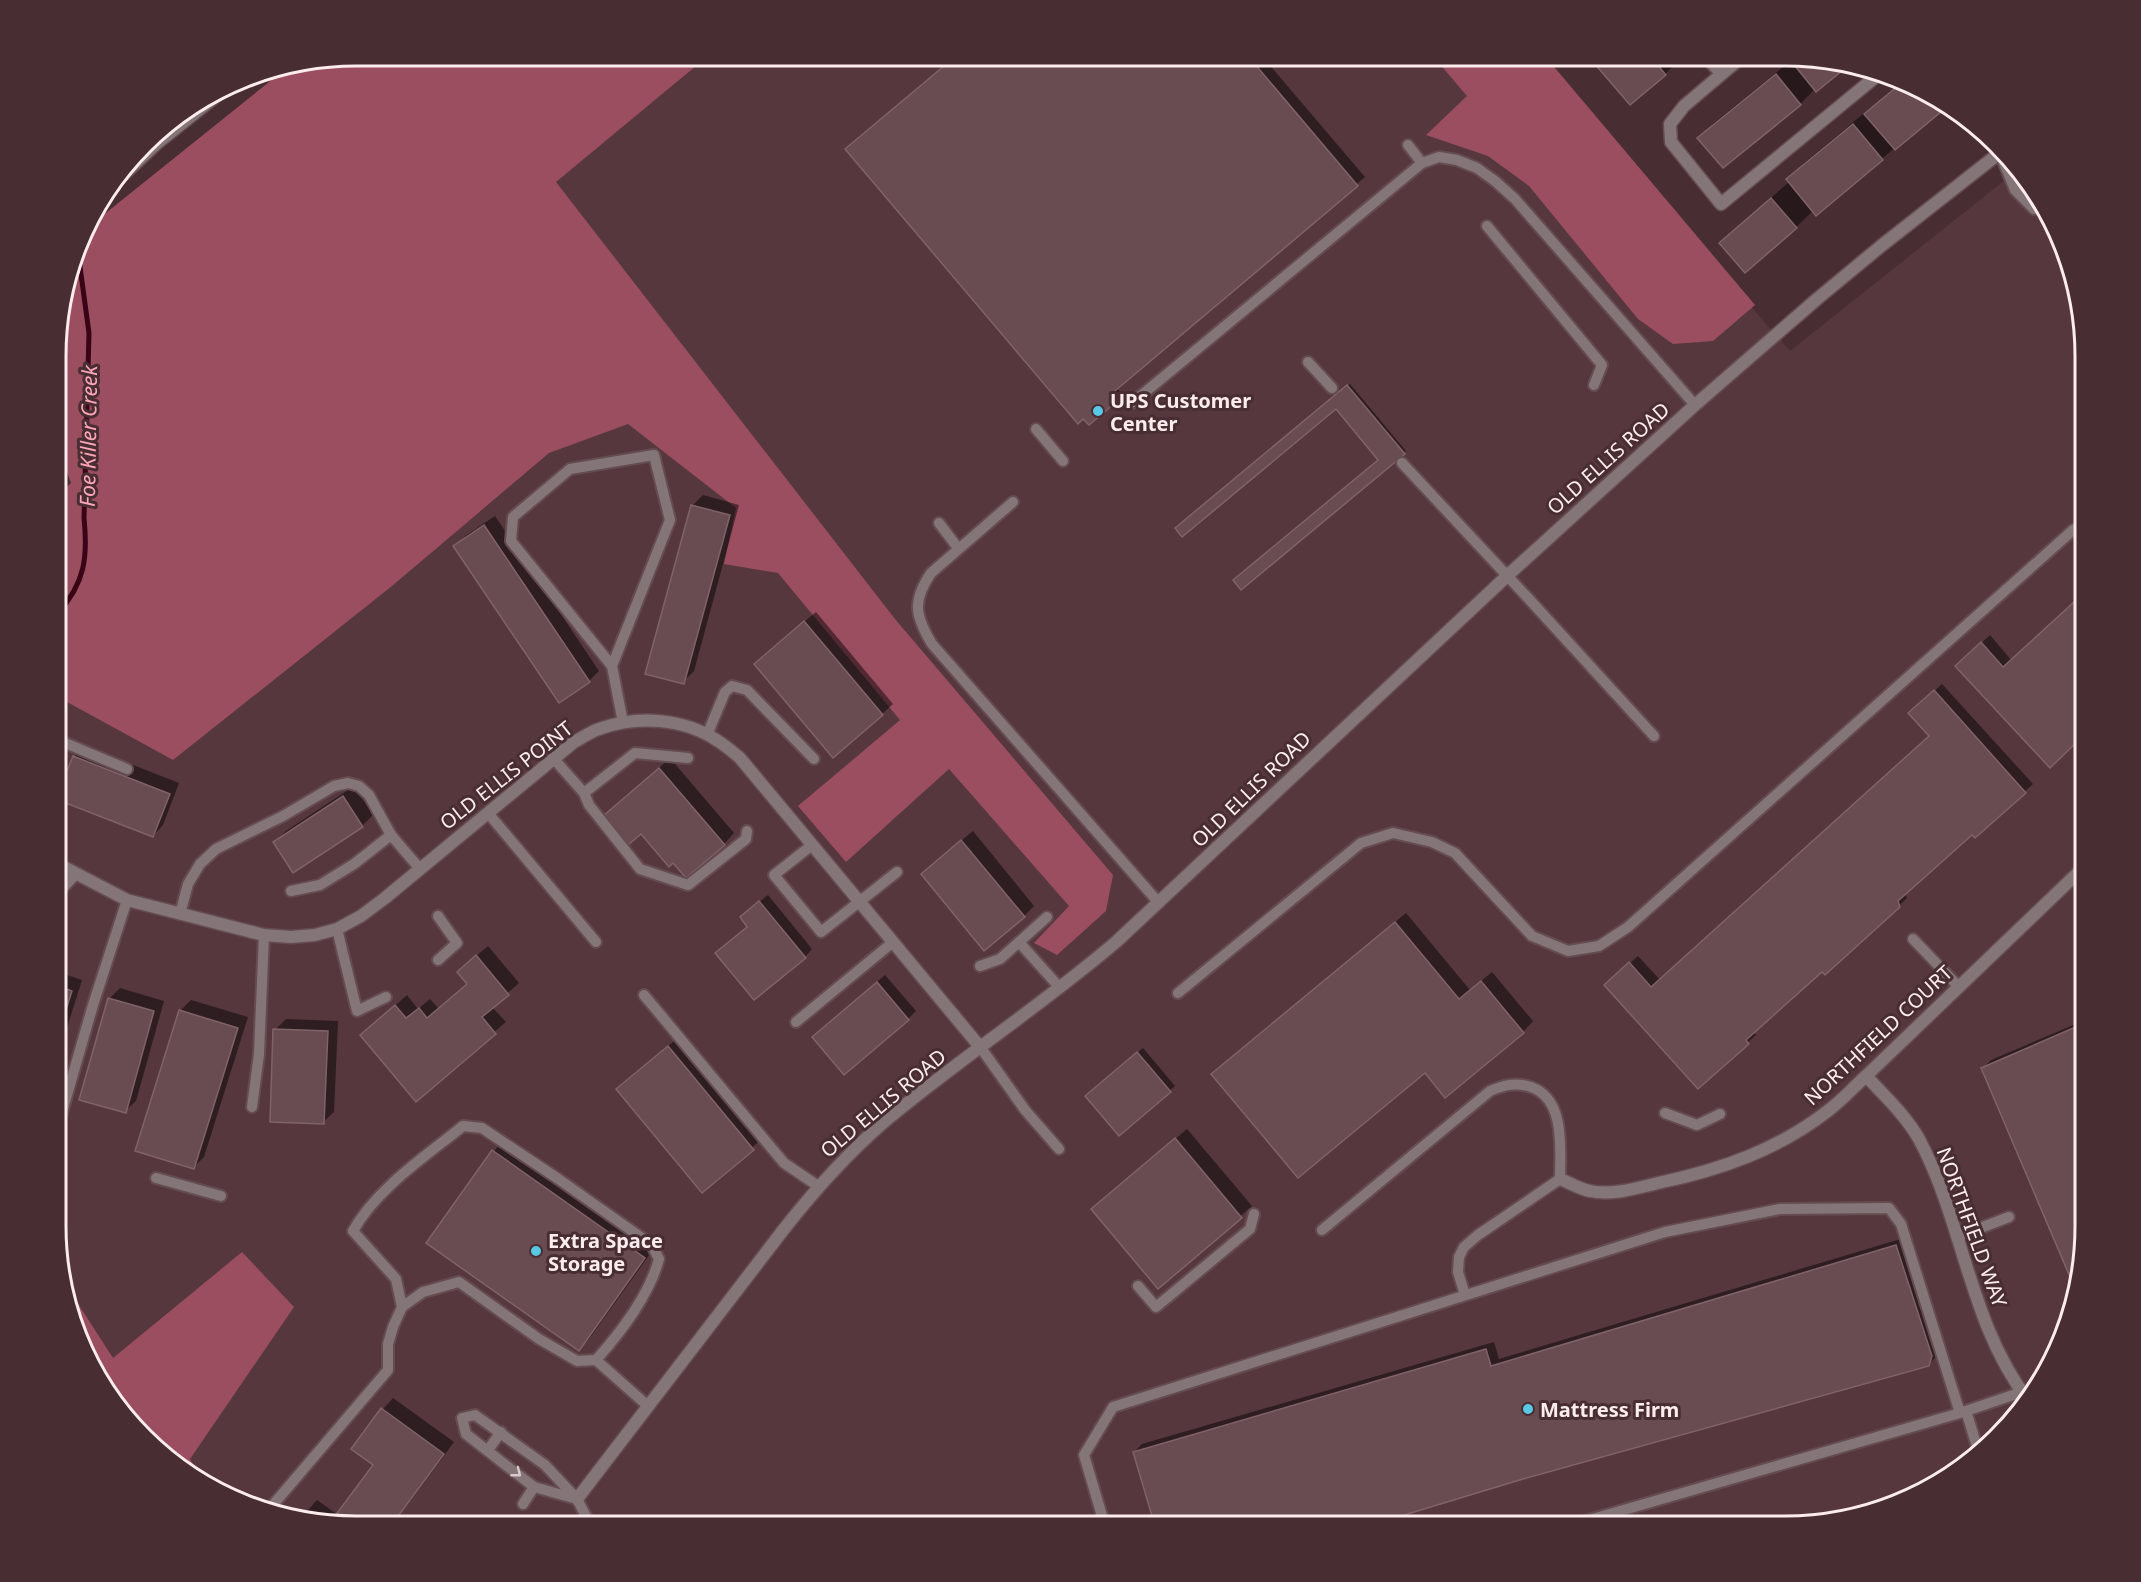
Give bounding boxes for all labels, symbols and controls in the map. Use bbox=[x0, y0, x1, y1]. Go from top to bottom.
water label: Foe Killer Creek bbox=[73, 363, 103, 507]
place label: UPS Customer Center bbox=[1110, 387, 1251, 437]
street label: OLD ELLIS ROAD bbox=[1541, 396, 1675, 520]
marker: UPS Customer Center bbox=[1091, 404, 1105, 418]
street label: OLD ELLIS POINT bbox=[434, 715, 578, 835]
street label: OLD ELLIS ROAD bbox=[1186, 725, 1316, 853]
street label: NORTHFIELD COURT bbox=[1798, 959, 1958, 1111]
street label: OLD ELLIS ROAD bbox=[815, 1043, 951, 1163]
street label: NORTHFIELD WAY bbox=[1931, 1143, 2014, 1311]
place label: Extra Space Storage bbox=[548, 1227, 663, 1277]
marker: Extra Space Storage bbox=[529, 1244, 543, 1258]
place label: Mattress Firm bbox=[1540, 1396, 1679, 1423]
marker: Mattress Firm bbox=[1521, 1402, 1535, 1416]
one-way arrow bbox=[510, 1465, 521, 1476]

